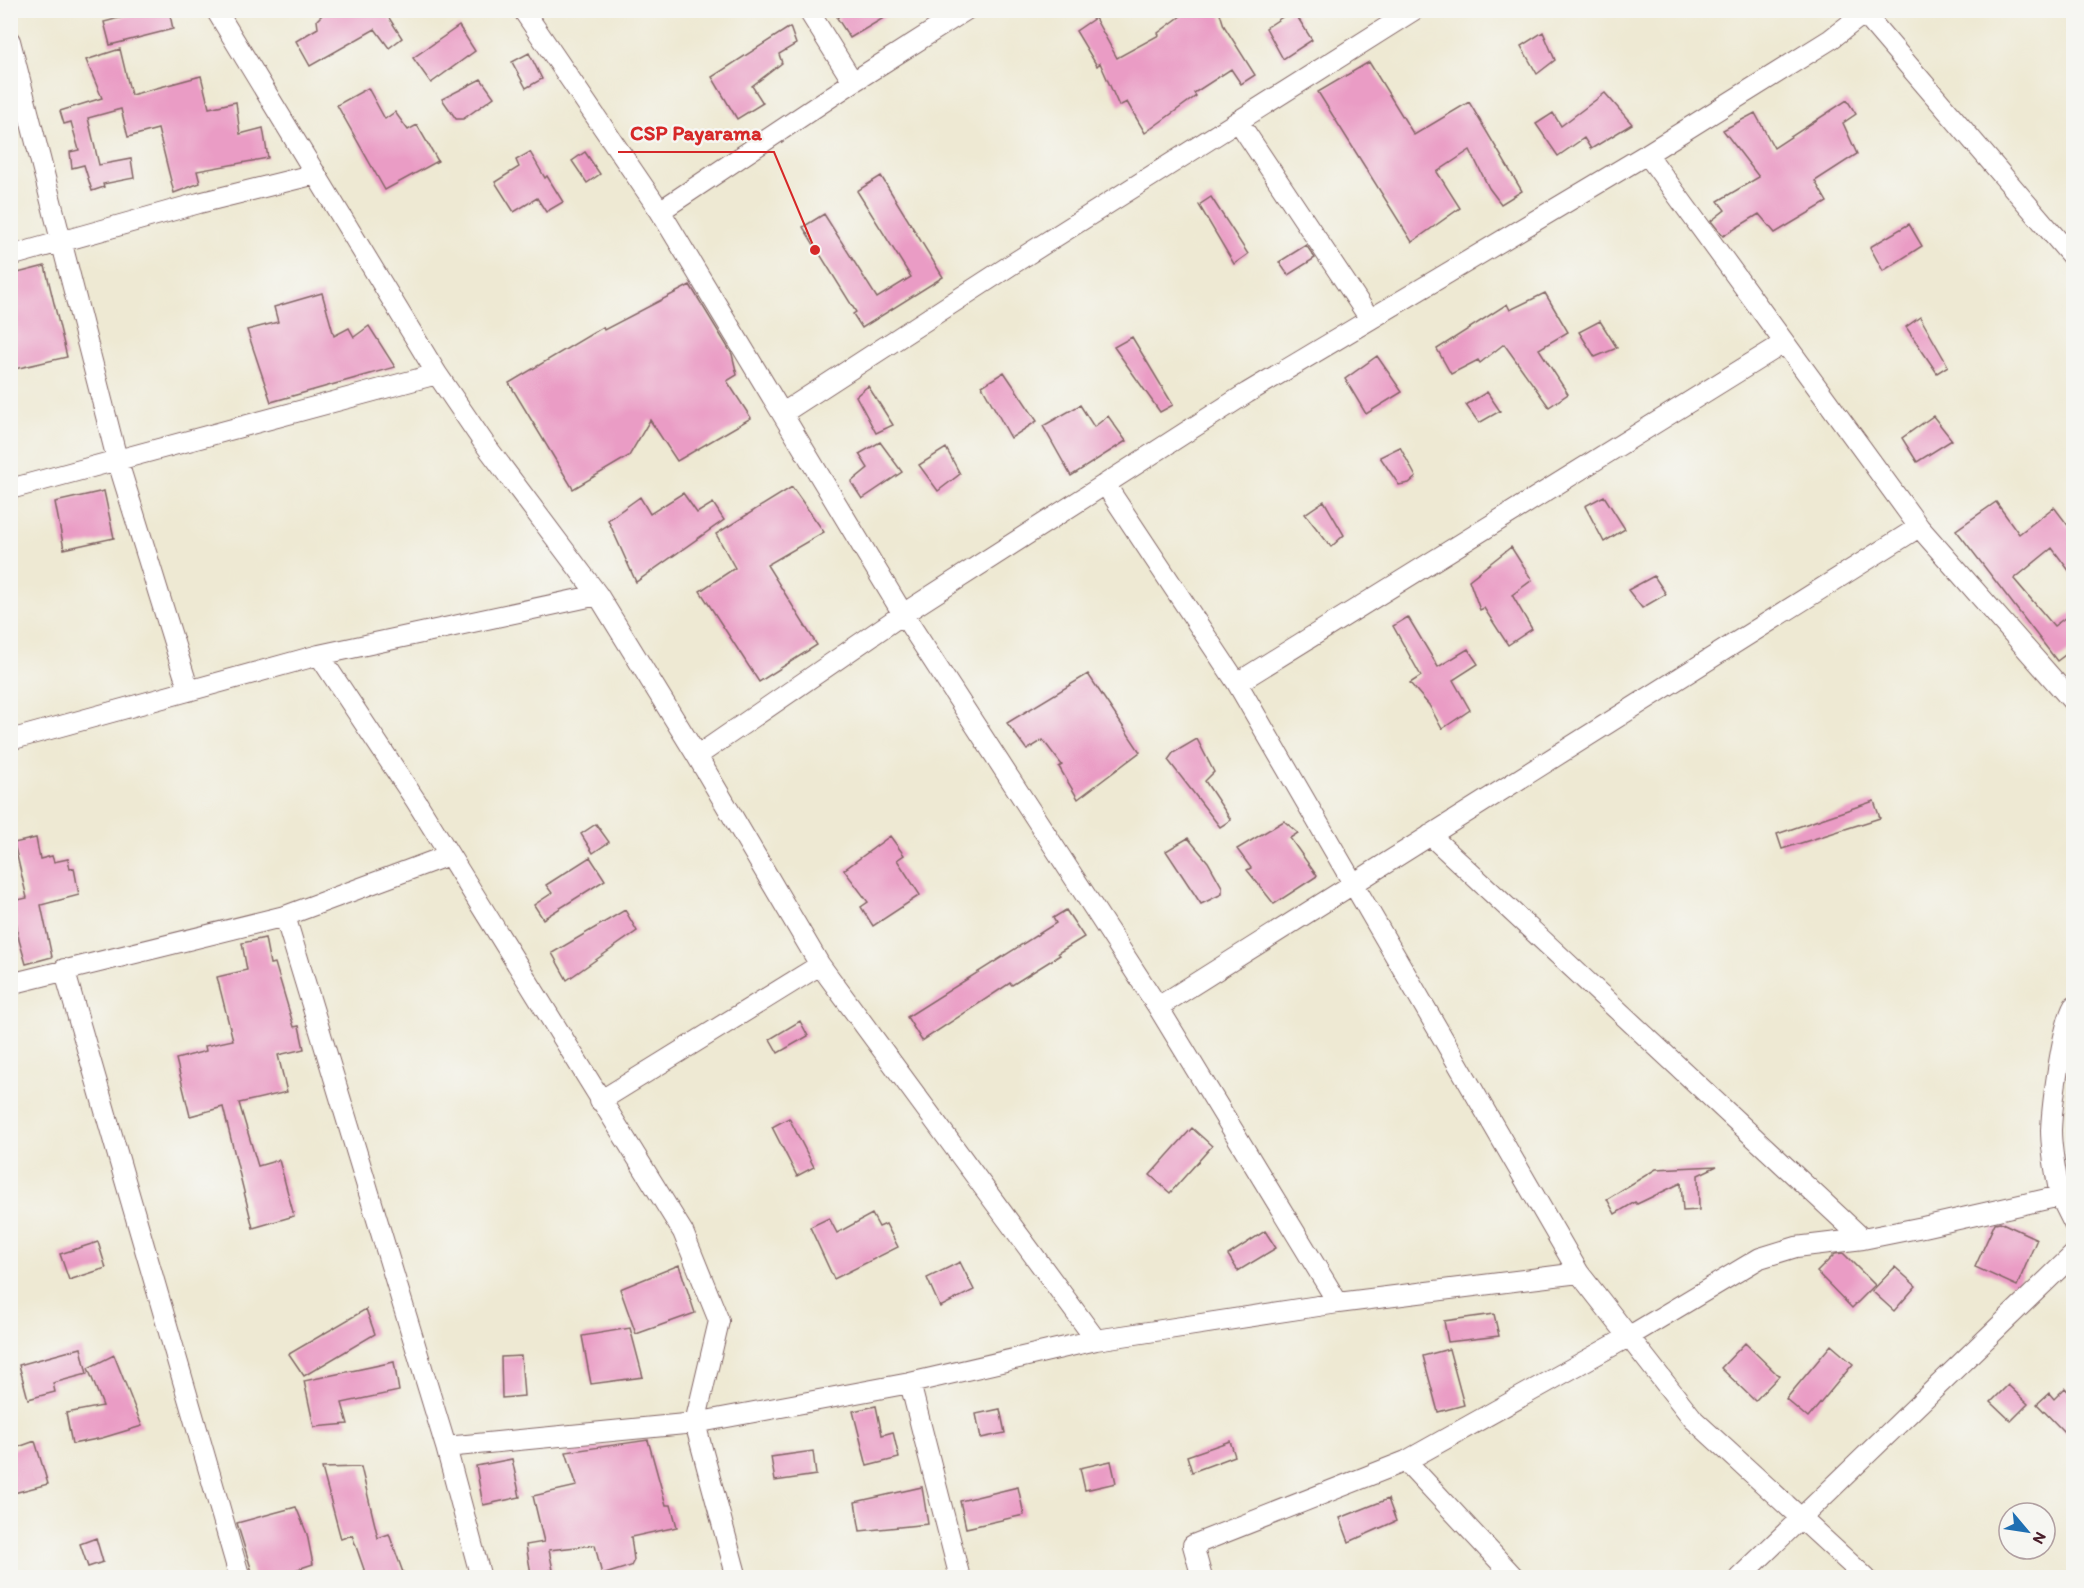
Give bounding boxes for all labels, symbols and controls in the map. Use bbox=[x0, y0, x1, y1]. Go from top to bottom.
callout: CSP Payarama bbox=[618, 113, 774, 152]
text: CSP Payarama bbox=[630, 120, 763, 146]
north arrow bbox=[1997, 1501, 2057, 1561]
text: N bbox=[2029, 1529, 2051, 1547]

